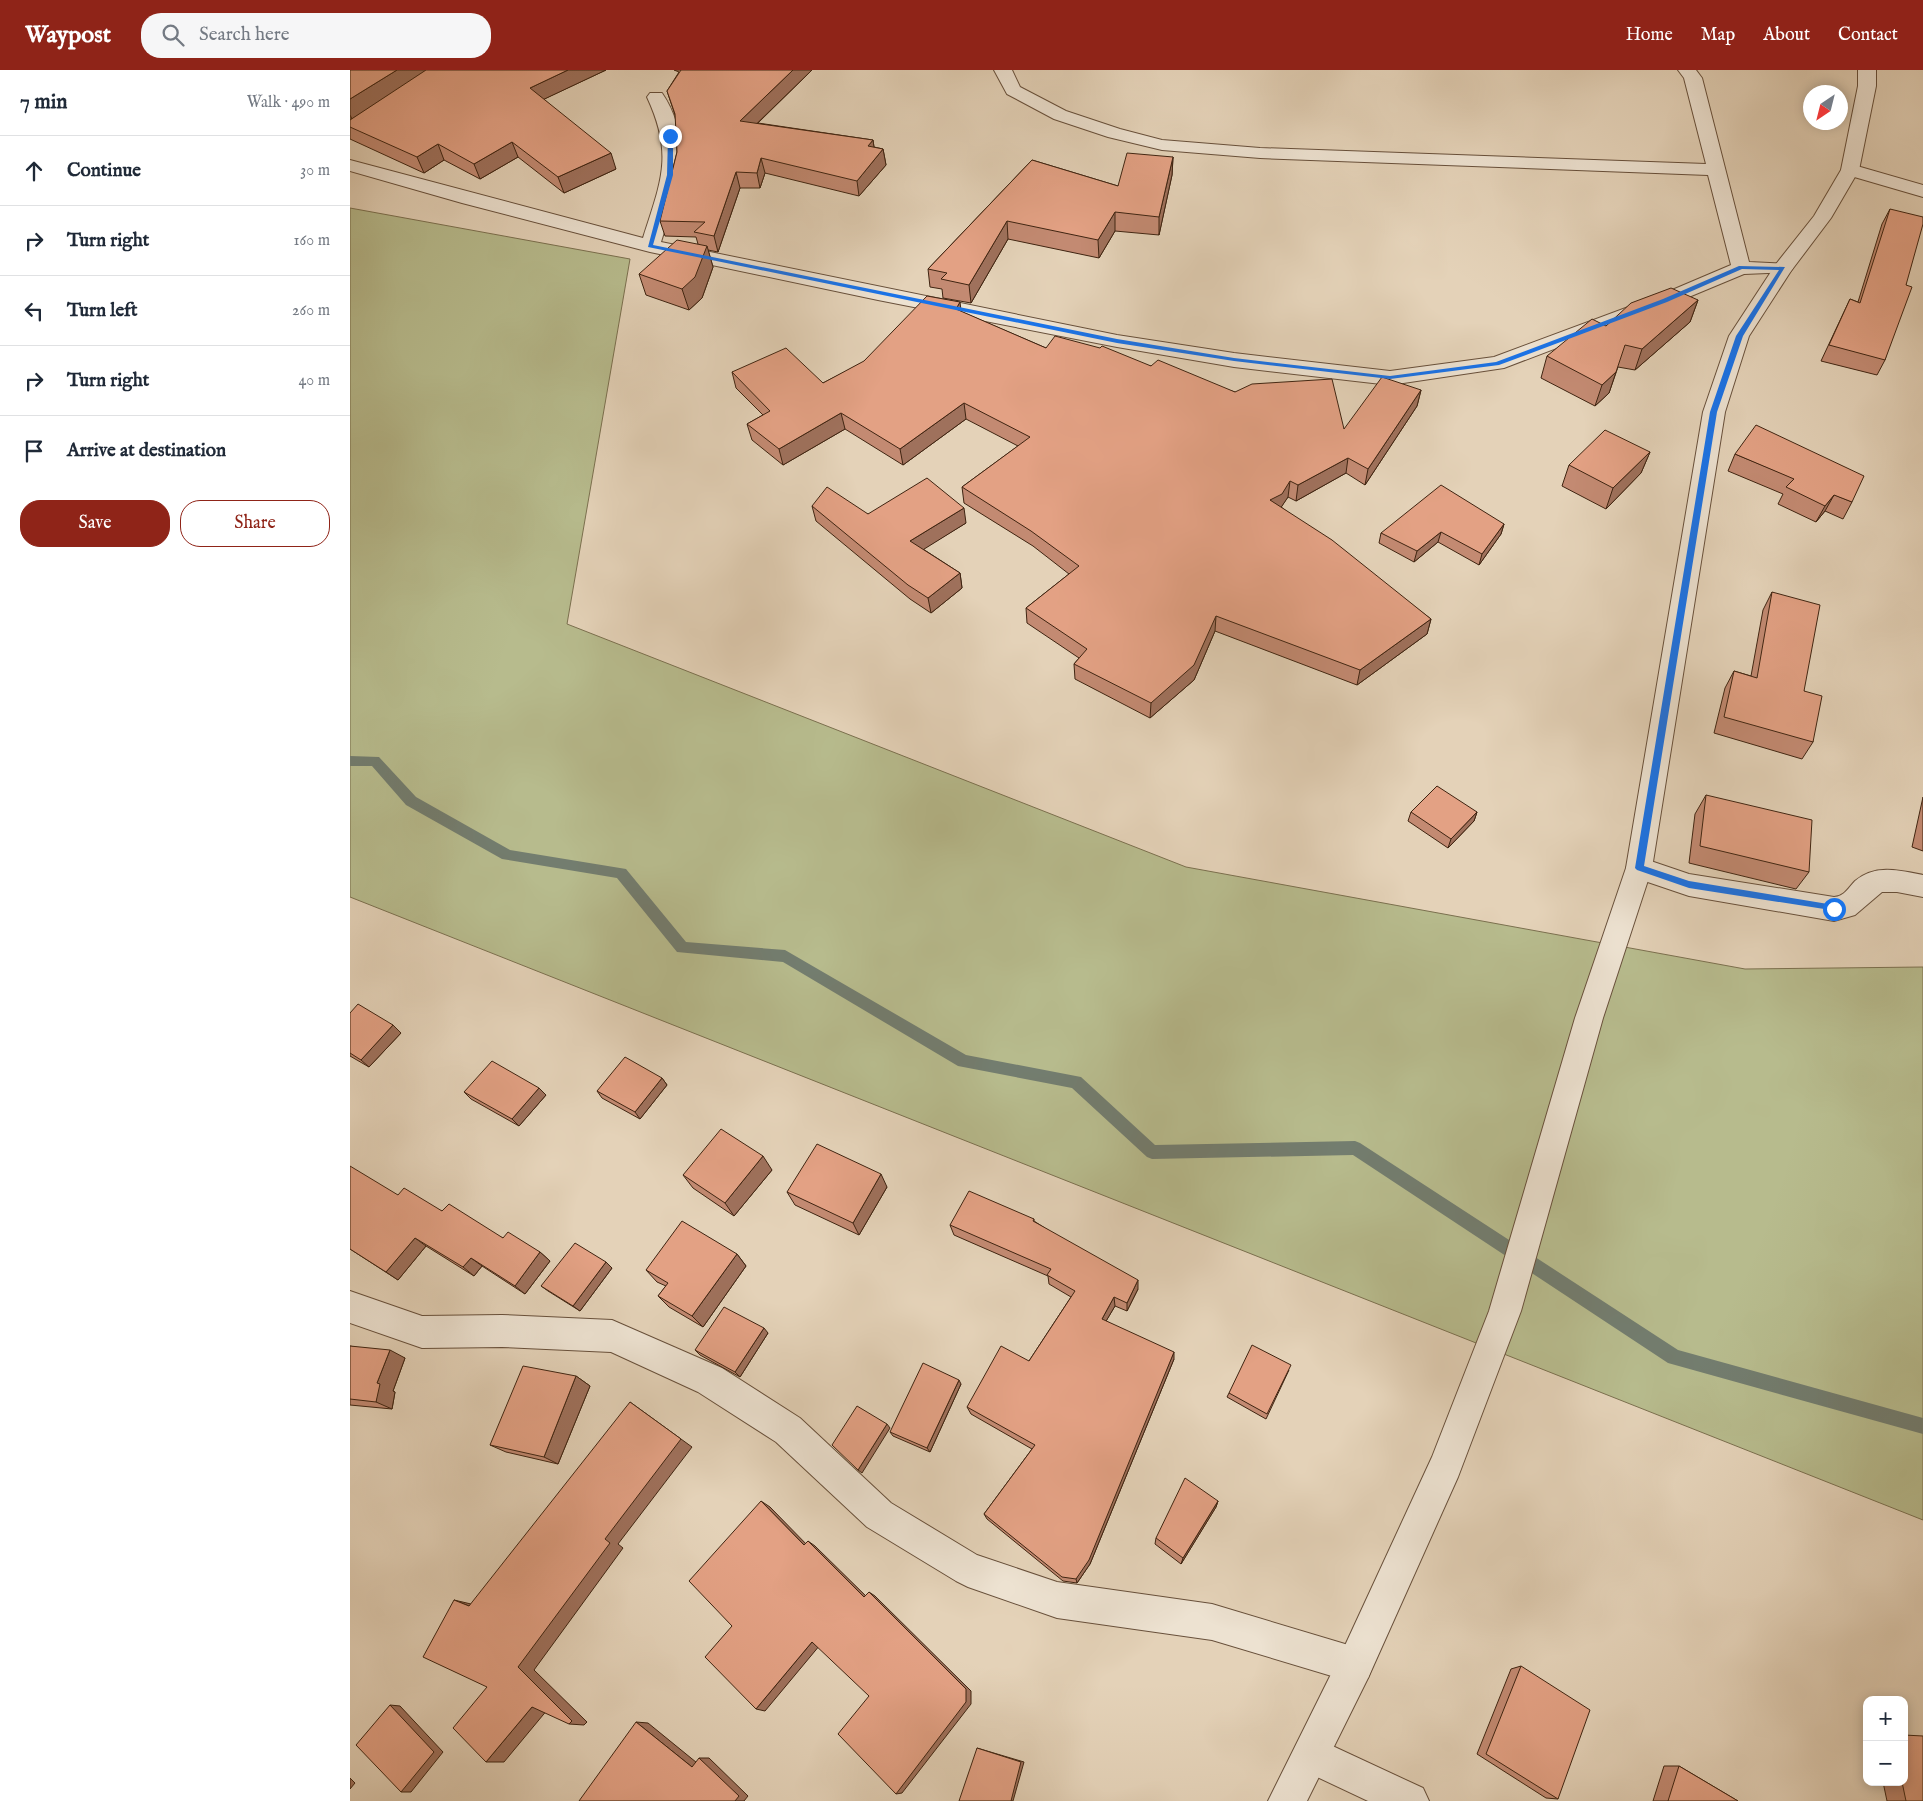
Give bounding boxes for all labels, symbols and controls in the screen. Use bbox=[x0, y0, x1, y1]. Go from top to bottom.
search box bbox=[141, 13, 491, 58]
text: Waypost bbox=[25, 20, 111, 51]
icon: search bbox=[159, 21, 187, 49]
text: Search here bbox=[199, 23, 290, 47]
text: Home bbox=[1626, 24, 1673, 47]
text: Map bbox=[1701, 24, 1735, 47]
text: About bbox=[1763, 24, 1810, 47]
text: Contact bbox=[1838, 24, 1898, 47]
north arrow bbox=[1803, 85, 1848, 130]
text: 7 min bbox=[20, 89, 67, 116]
text: Walk · 490 m bbox=[247, 93, 330, 113]
route end bbox=[659, 125, 682, 148]
icon: ahead bbox=[20, 157, 48, 185]
text: Continue bbox=[67, 159, 141, 183]
text: 30 m bbox=[300, 161, 330, 181]
icon: right bbox=[20, 227, 48, 255]
text: Turn right bbox=[67, 229, 149, 253]
text: 160 m bbox=[294, 231, 330, 251]
icon: left bbox=[20, 297, 48, 325]
text: Turn left bbox=[67, 299, 138, 323]
text: 260 m bbox=[292, 301, 330, 321]
icon: right bbox=[20, 367, 48, 395]
text: Turn right bbox=[67, 369, 149, 393]
text: 40 m bbox=[298, 371, 330, 391]
icon: arrive bbox=[20, 437, 48, 465]
text: Arrive at destination bbox=[67, 439, 226, 463]
button: Save bbox=[20, 500, 170, 547]
button: Share bbox=[180, 500, 330, 547]
route start bbox=[1823, 898, 1846, 921]
map controls bbox=[1863, 1696, 1908, 1786]
button: + bbox=[1863, 1696, 1908, 1741]
button: − bbox=[1863, 1741, 1908, 1786]

